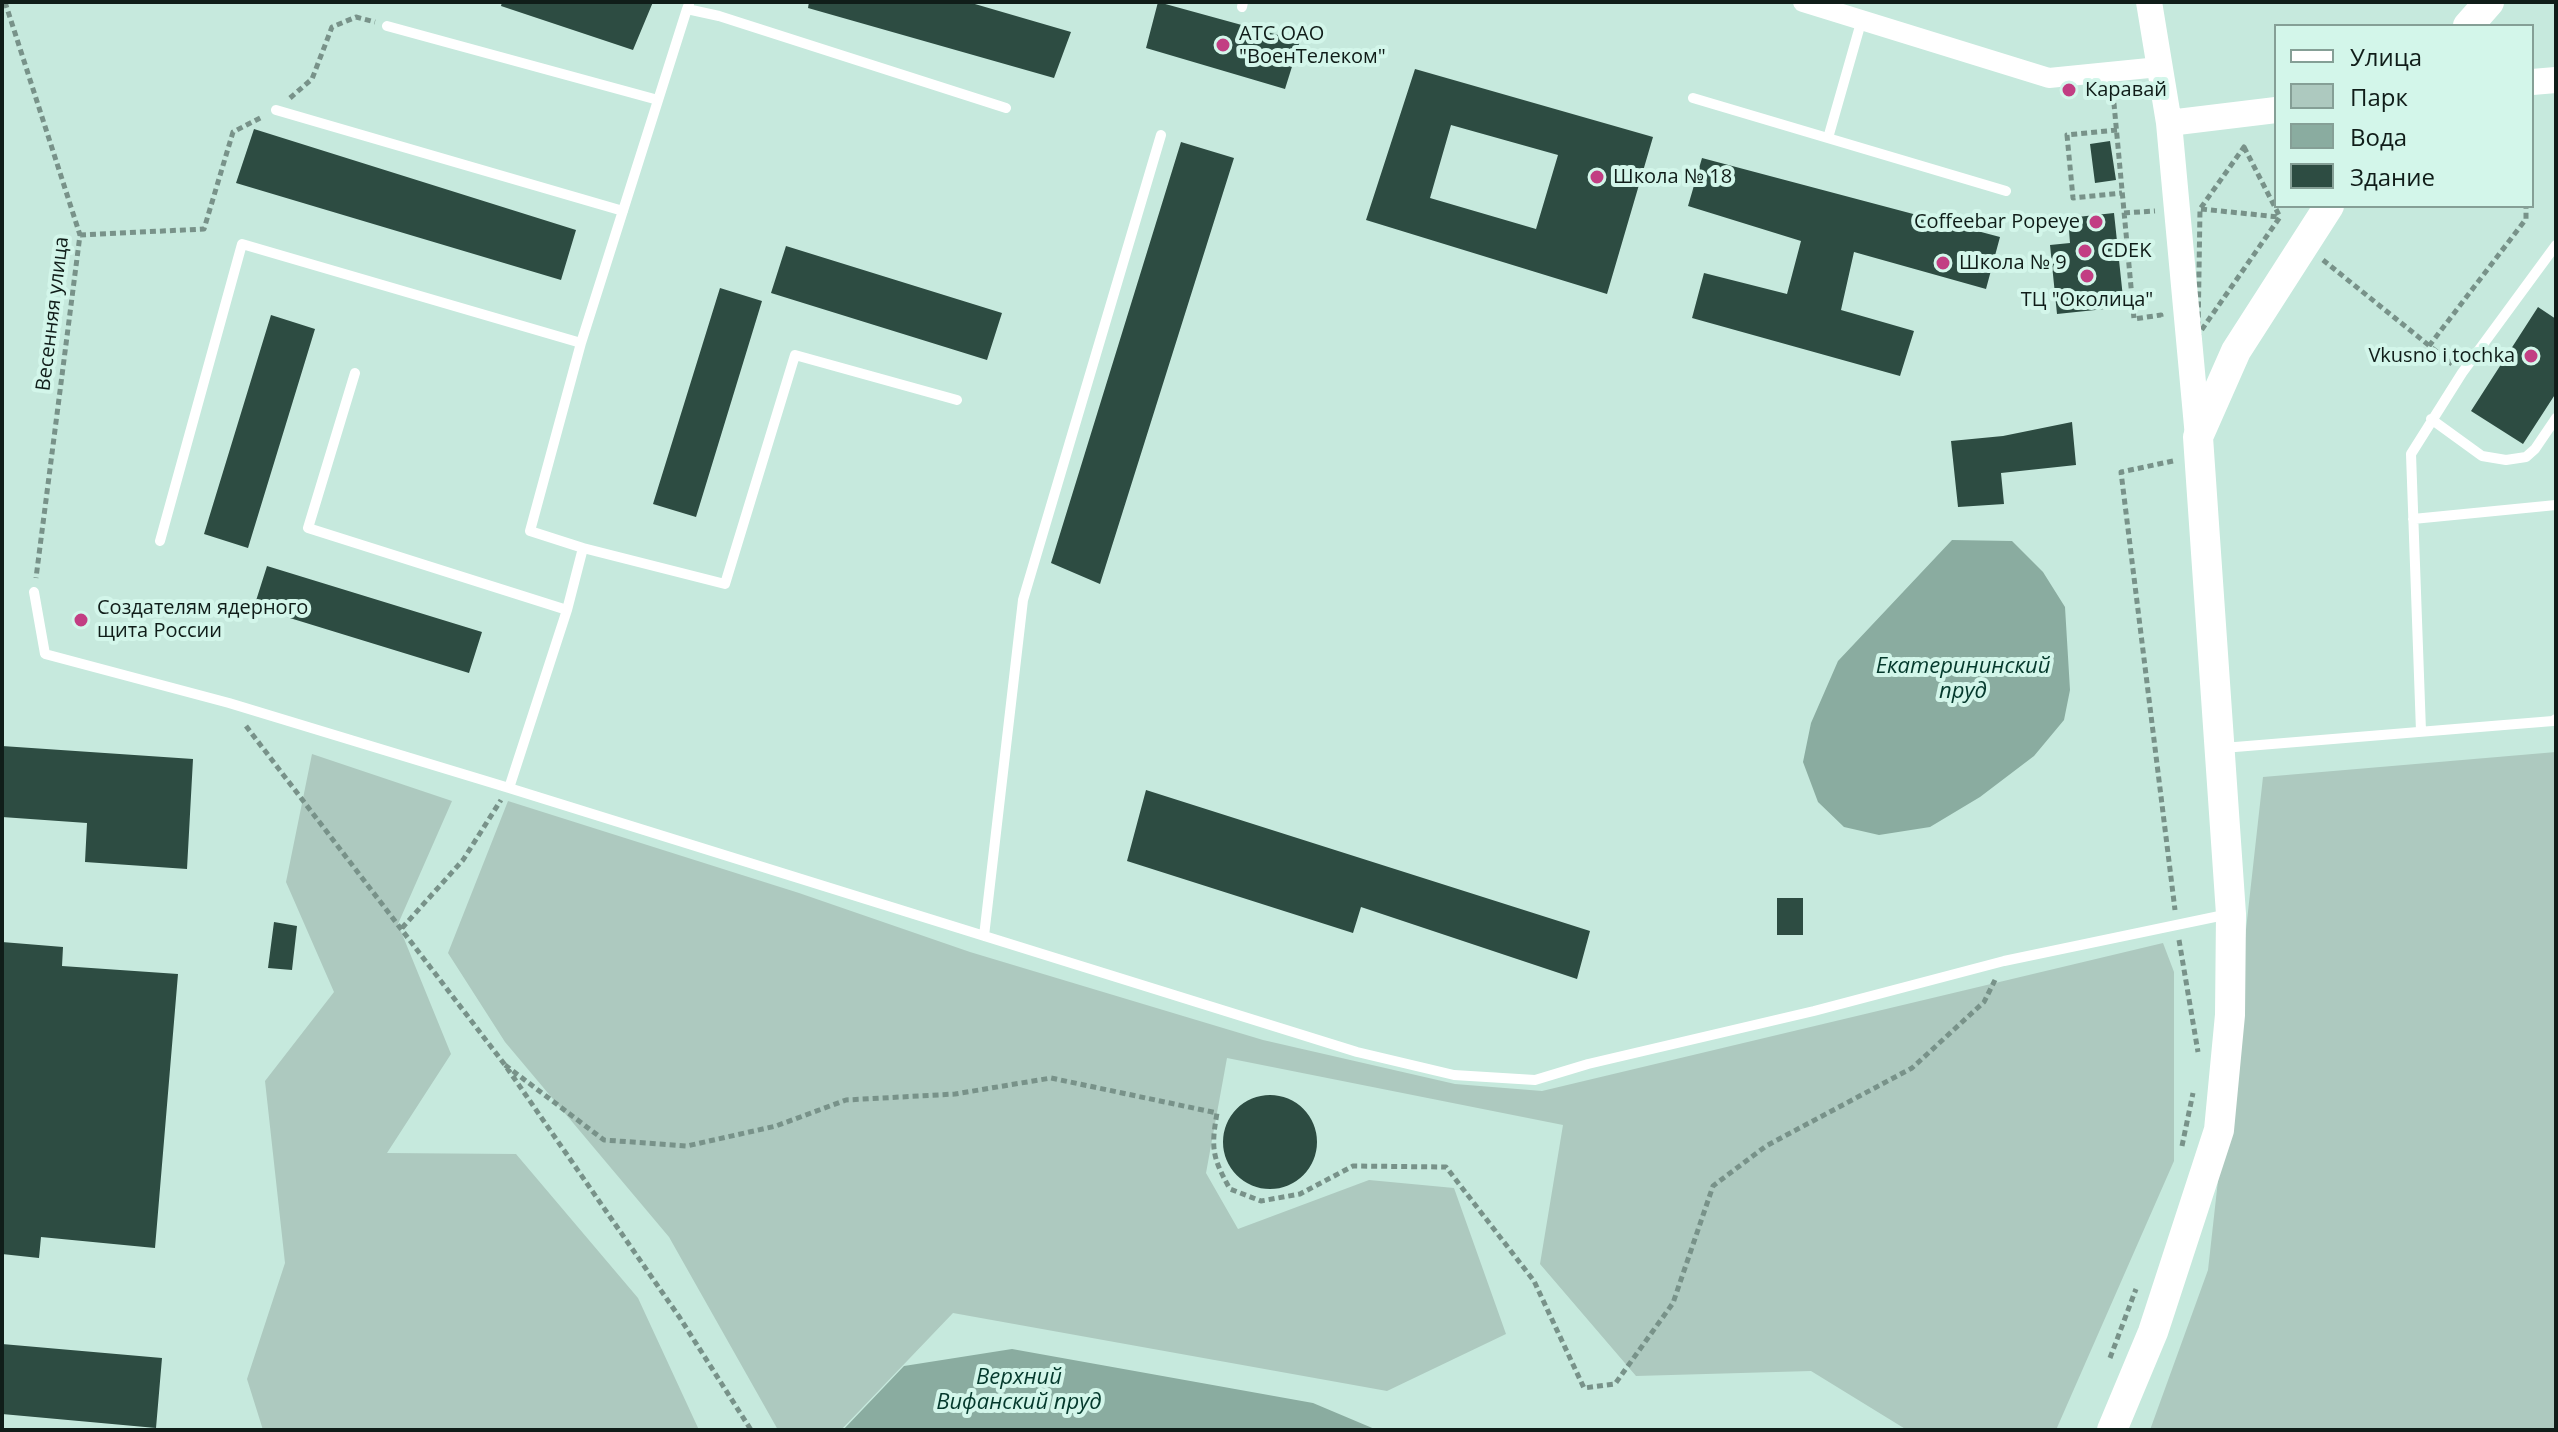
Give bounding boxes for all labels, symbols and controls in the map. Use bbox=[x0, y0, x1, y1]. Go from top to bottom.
place label: АТС ОАО "ВоенТелеком" bbox=[1239, 22, 1386, 69]
legend bbox=[2274, 24, 2534, 208]
marker: АТС ОАО "ВоенТелеком" bbox=[1214, 36, 1232, 54]
text: Улица bbox=[2350, 40, 2422, 73]
place label: Каравай bbox=[2085, 78, 2167, 102]
text: Парк bbox=[2350, 80, 2408, 113]
marker: Каравай bbox=[2060, 81, 2078, 99]
text: Вода bbox=[2350, 120, 2407, 153]
text: Здание bbox=[2350, 160, 2435, 193]
place label: Школа № 18 bbox=[1613, 165, 1732, 189]
marker: Школа № 18 bbox=[1588, 168, 1606, 186]
place label: Coffeebar Popeye bbox=[1914, 210, 2080, 234]
marker: Coffeebar Popeye bbox=[2087, 213, 2105, 231]
street label: Весенняя улица bbox=[32, 235, 74, 393]
place label: CDEK bbox=[2101, 239, 2151, 263]
marker: CDEK bbox=[2076, 242, 2094, 260]
place label: Школа № 9 bbox=[1959, 251, 2067, 275]
marker: Школа № 9 bbox=[1934, 254, 1952, 272]
marker: ТЦ "Околица" bbox=[2078, 267, 2096, 285]
place label: ТЦ "Околица" bbox=[2021, 288, 2153, 312]
place label: Vkusno i tochka bbox=[2368, 344, 2515, 368]
marker: Vkusno i tochka bbox=[2522, 347, 2540, 365]
place label: Создателям ядерного щита России bbox=[97, 596, 308, 643]
marker: Создателям ядерного щита России bbox=[72, 611, 90, 629]
water label: Екатерининский пруд bbox=[1876, 654, 2050, 706]
water label: Верхний Вифанский пруд bbox=[936, 1365, 1102, 1416]

